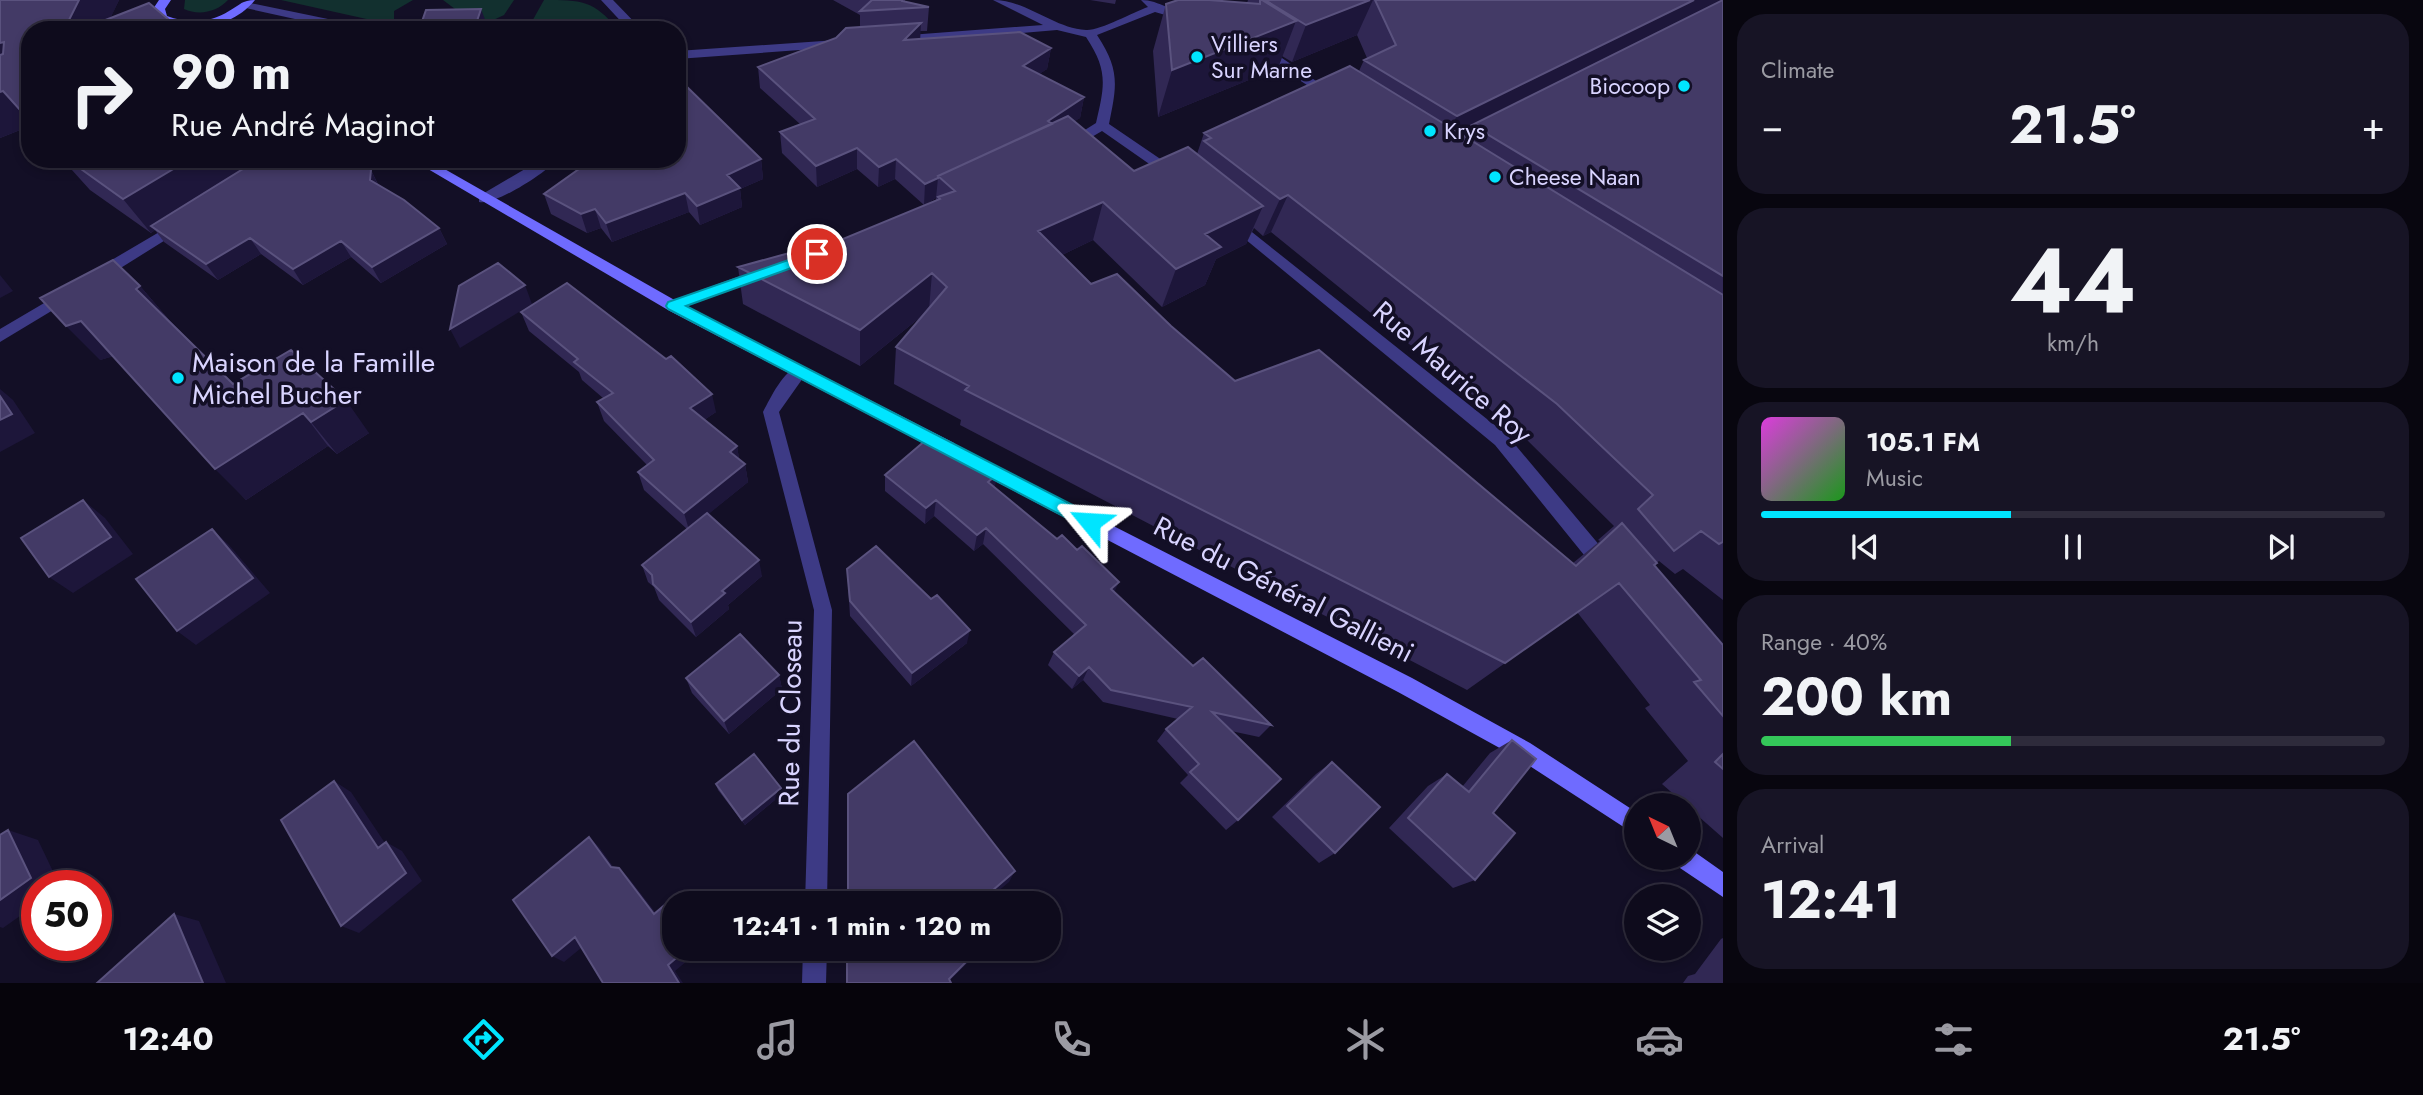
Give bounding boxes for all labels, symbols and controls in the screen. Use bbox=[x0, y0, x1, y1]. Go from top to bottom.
place label: Villiers Sur Marne bbox=[1211, 27, 1312, 87]
text: 90 m bbox=[171, 37, 291, 107]
icon: right bbox=[56, 49, 147, 140]
marker: Villiers Sur Marne bbox=[1189, 49, 1205, 65]
text: Climate bbox=[1761, 53, 1834, 87]
place label: Biocoop bbox=[1589, 69, 1670, 103]
marker: Biocoop bbox=[1676, 78, 1692, 94]
text: 21.5° bbox=[2009, 87, 2136, 163]
text: − bbox=[1761, 98, 1783, 153]
text: + bbox=[2362, 98, 2385, 153]
text: Rue André Maginot bbox=[171, 102, 434, 148]
place label: Krys bbox=[1444, 114, 1485, 148]
marker: Krys bbox=[1422, 123, 1438, 139]
place label: Cheese Naan bbox=[1509, 160, 1641, 194]
marker: Cheese Naan bbox=[1487, 169, 1503, 185]
text: 44 bbox=[2009, 215, 2137, 346]
pin bbox=[787, 224, 847, 284]
icon: arrive bbox=[798, 235, 836, 273]
street label: Rue Maurice Roy bbox=[1364, 291, 1542, 454]
text: km/h bbox=[2047, 326, 2099, 360]
place label: Maison de la Famille Michel Bucher bbox=[192, 342, 435, 415]
marker: Maison de la Famille Michel Bucher bbox=[170, 370, 186, 386]
text: 105.1 FM bbox=[1866, 423, 1980, 461]
text: Music bbox=[1866, 461, 1923, 495]
position arrow bbox=[1053, 485, 1127, 559]
street label: Rue du Général Gallieni bbox=[1147, 506, 1421, 673]
icon: previous bbox=[1846, 528, 1884, 566]
icon: pause bbox=[2054, 528, 2092, 566]
icon: next bbox=[2262, 528, 2300, 566]
street label: Rue du Closeau bbox=[768, 619, 813, 807]
text: Range · 40% bbox=[1761, 625, 1887, 659]
text: 200 km bbox=[1761, 659, 1952, 735]
north arrow bbox=[1624, 793, 1701, 870]
map controls bbox=[1624, 793, 1701, 961]
text: Arrival bbox=[1761, 828, 1824, 862]
text: 12:41 bbox=[1761, 862, 1901, 938]
speed limit sign: 50 bbox=[21, 870, 112, 961]
button: layers bbox=[1624, 884, 1701, 961]
text: 12:41 · 1 min · 120 m bbox=[732, 907, 991, 945]
icon: directions bbox=[459, 1015, 508, 1064]
icon: music bbox=[753, 1015, 802, 1064]
icon: phone bbox=[1047, 1015, 1096, 1064]
icon: climate bbox=[1341, 1015, 1390, 1064]
icon: car bbox=[1635, 1015, 1684, 1064]
icon: filters bbox=[1929, 1015, 1978, 1064]
text: 12:40 bbox=[123, 1016, 214, 1062]
text: 21.5° bbox=[2223, 1016, 2300, 1062]

